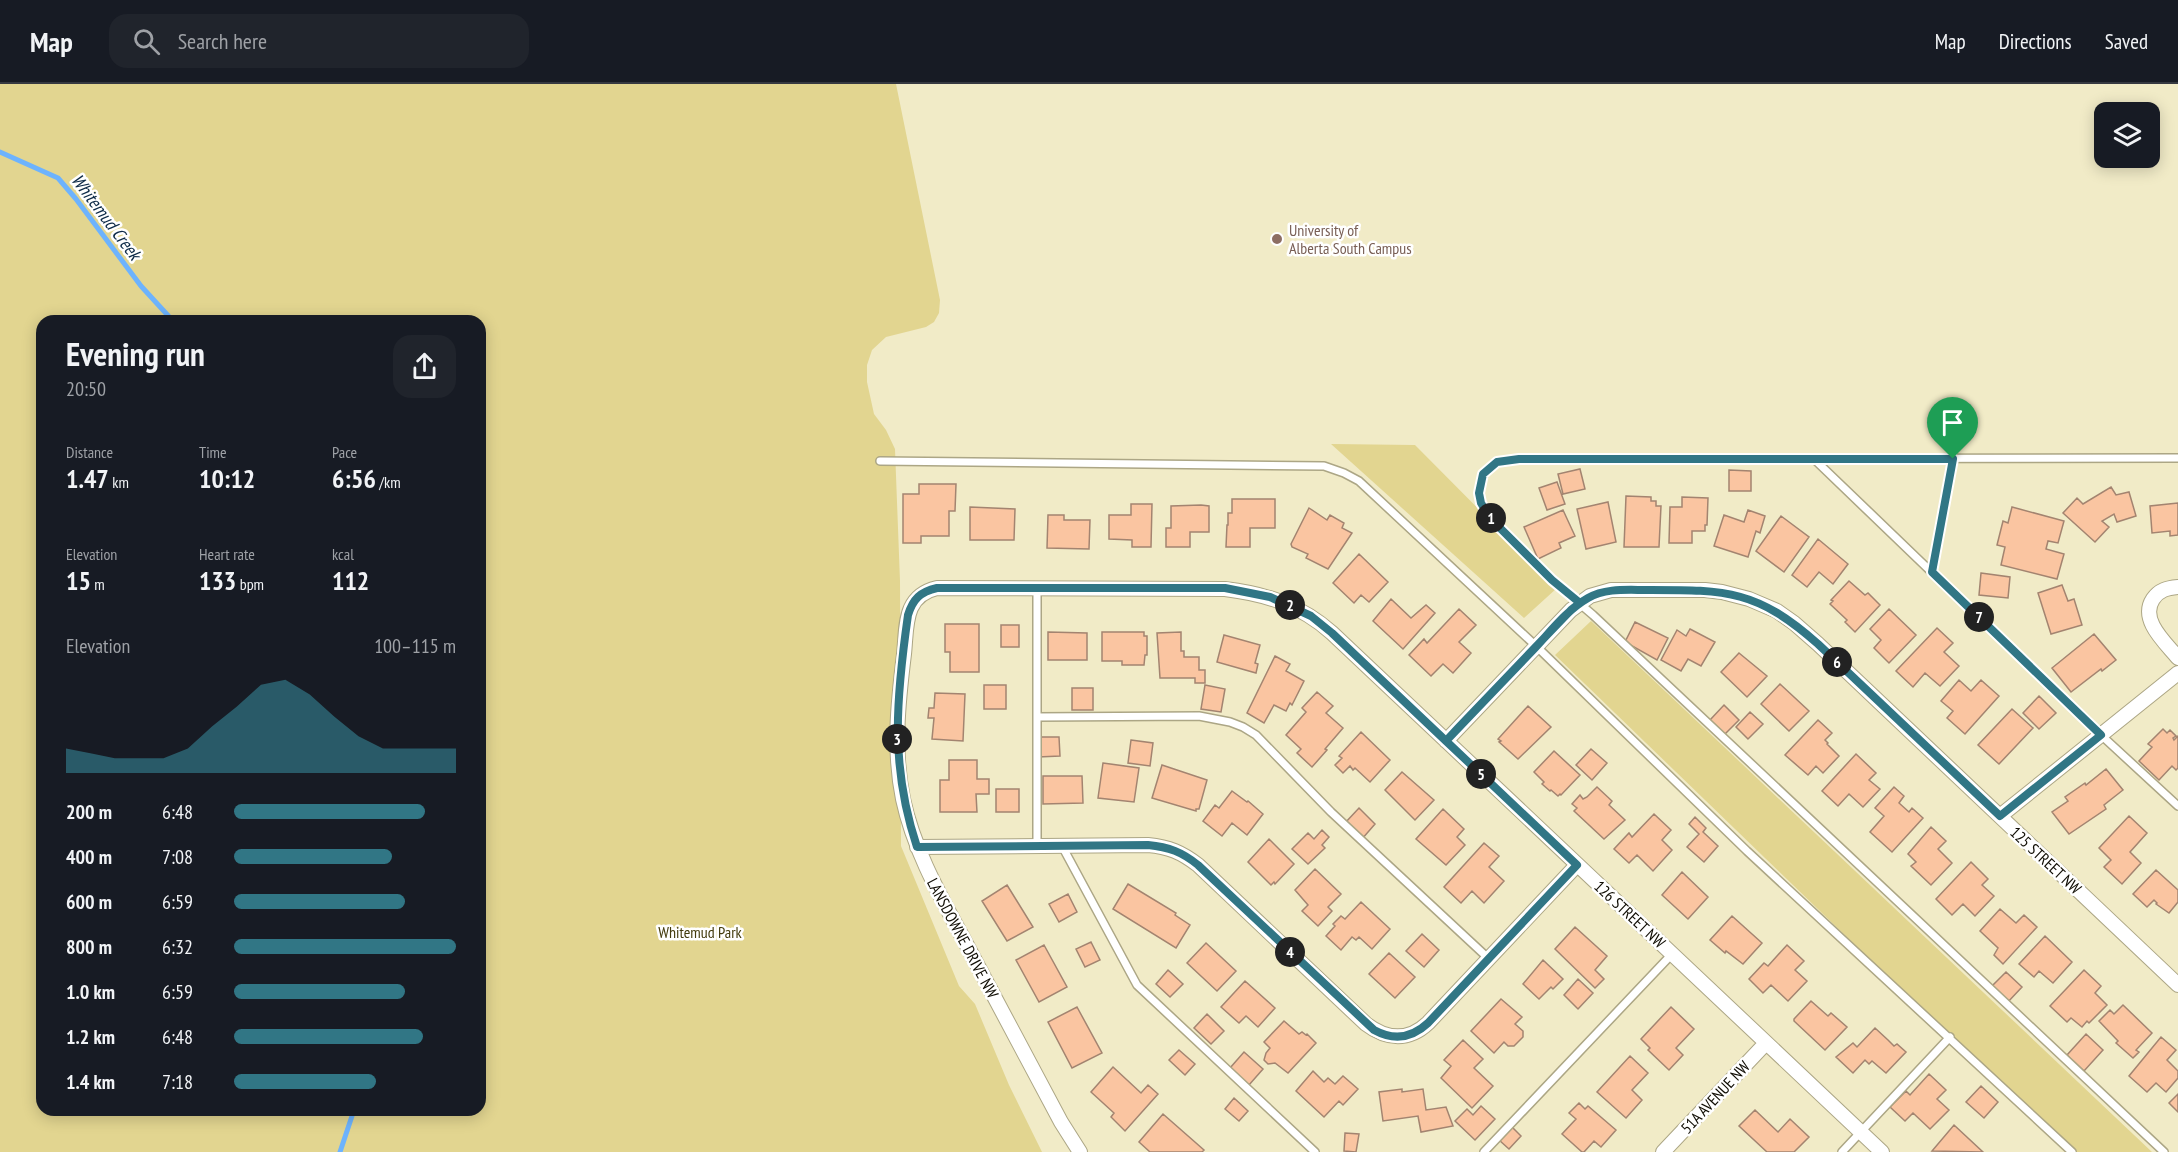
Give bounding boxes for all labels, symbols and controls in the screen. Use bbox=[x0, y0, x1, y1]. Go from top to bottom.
search box bbox=[109, 14, 529, 68]
text: Map bbox=[30, 23, 73, 60]
icon: search bbox=[130, 25, 163, 58]
text: Search here bbox=[178, 27, 267, 55]
text: Map bbox=[1935, 28, 1966, 55]
text: Directions bbox=[1999, 28, 2072, 55]
text: Saved bbox=[2105, 28, 2148, 55]
map controls bbox=[2094, 102, 2160, 168]
button: layers bbox=[2094, 102, 2160, 168]
water label: Whitemud Creek bbox=[67, 169, 147, 266]
place label: University of Alberta South Campus bbox=[1289, 220, 1412, 258]
marker: University of Alberta South Campus bbox=[1270, 232, 1284, 246]
text: Evening run bbox=[66, 332, 205, 375]
button: share bbox=[393, 335, 456, 398]
text: 20:50 bbox=[66, 376, 106, 402]
pin bbox=[1927, 397, 1978, 459]
icon: arrive bbox=[1936, 406, 1969, 439]
text: Distance bbox=[66, 442, 113, 462]
text: Time bbox=[199, 442, 227, 462]
text: Pace bbox=[332, 442, 357, 462]
text: 1.47 bbox=[66, 462, 109, 495]
text: 10:12 bbox=[199, 462, 255, 495]
text: 6:56 bbox=[332, 462, 376, 495]
text: km bbox=[109, 472, 129, 492]
text: /km bbox=[376, 472, 401, 492]
pin: 1 bbox=[1476, 503, 1506, 533]
text: 1 bbox=[1487, 508, 1495, 528]
text: Elevation bbox=[66, 544, 117, 564]
text: Heart rate bbox=[199, 544, 255, 564]
text: kcal bbox=[332, 544, 354, 564]
text: 15 bbox=[66, 564, 91, 597]
text: 133 bbox=[199, 564, 236, 597]
text: 112 bbox=[332, 564, 369, 597]
text: m bbox=[91, 574, 105, 594]
text: bpm bbox=[236, 574, 264, 594]
pin: 2 bbox=[1275, 590, 1305, 620]
text: 2 bbox=[1286, 595, 1294, 615]
pin: 7 bbox=[1964, 602, 1994, 632]
text: 7 bbox=[1975, 607, 1983, 627]
text: Elevation bbox=[66, 633, 130, 659]
text: 100–115 m bbox=[374, 633, 456, 659]
pin: 6 bbox=[1822, 647, 1852, 677]
text: 6 bbox=[1833, 652, 1841, 672]
pin: 3 bbox=[882, 724, 912, 754]
text: 3 bbox=[893, 729, 901, 749]
pin: 5 bbox=[1466, 759, 1496, 789]
text: 5 bbox=[1477, 764, 1485, 784]
text: 200 m bbox=[66, 799, 112, 825]
text: 6:48 bbox=[162, 799, 193, 825]
street label: 125 STREET NW bbox=[2006, 822, 2086, 898]
text: 400 m bbox=[66, 844, 112, 870]
text: 7:08 bbox=[162, 844, 193, 870]
street label: LANSDOWNE DRIVE NW bbox=[923, 875, 1003, 1002]
street label: 126 STREET NW bbox=[1590, 876, 1670, 952]
text: 600 m bbox=[66, 889, 112, 915]
text: 6:59 bbox=[162, 889, 193, 915]
park label: Whitemud Park bbox=[658, 922, 743, 942]
text: 800 m bbox=[66, 934, 112, 960]
text: 6:32 bbox=[162, 934, 193, 960]
pin: 4 bbox=[1275, 937, 1305, 967]
text: 4 bbox=[1286, 942, 1294, 962]
text: 1.0 km bbox=[66, 979, 115, 1005]
text: 6:59 bbox=[162, 979, 193, 1005]
text: 1.2 km bbox=[66, 1024, 115, 1050]
text: 6:48 bbox=[162, 1024, 193, 1050]
street label: 51A AVENUE NW bbox=[1676, 1056, 1754, 1138]
text: 1.4 km bbox=[66, 1069, 115, 1095]
text: 7:18 bbox=[162, 1069, 193, 1095]

